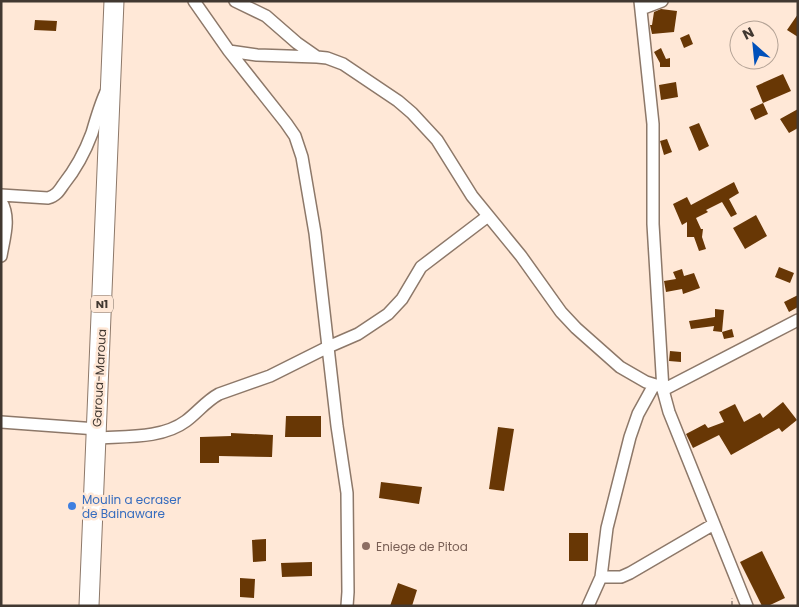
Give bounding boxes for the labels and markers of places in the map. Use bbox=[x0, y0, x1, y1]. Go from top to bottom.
place label: Moulin a ecraser de Bainaware bbox=[82, 491, 182, 522]
marker: Moulin a ecraser de Bainaware bbox=[66, 500, 78, 512]
place label: Eniege de Pitoa bbox=[376, 538, 468, 555]
marker: Eniege de Pitoa bbox=[360, 540, 372, 552]

